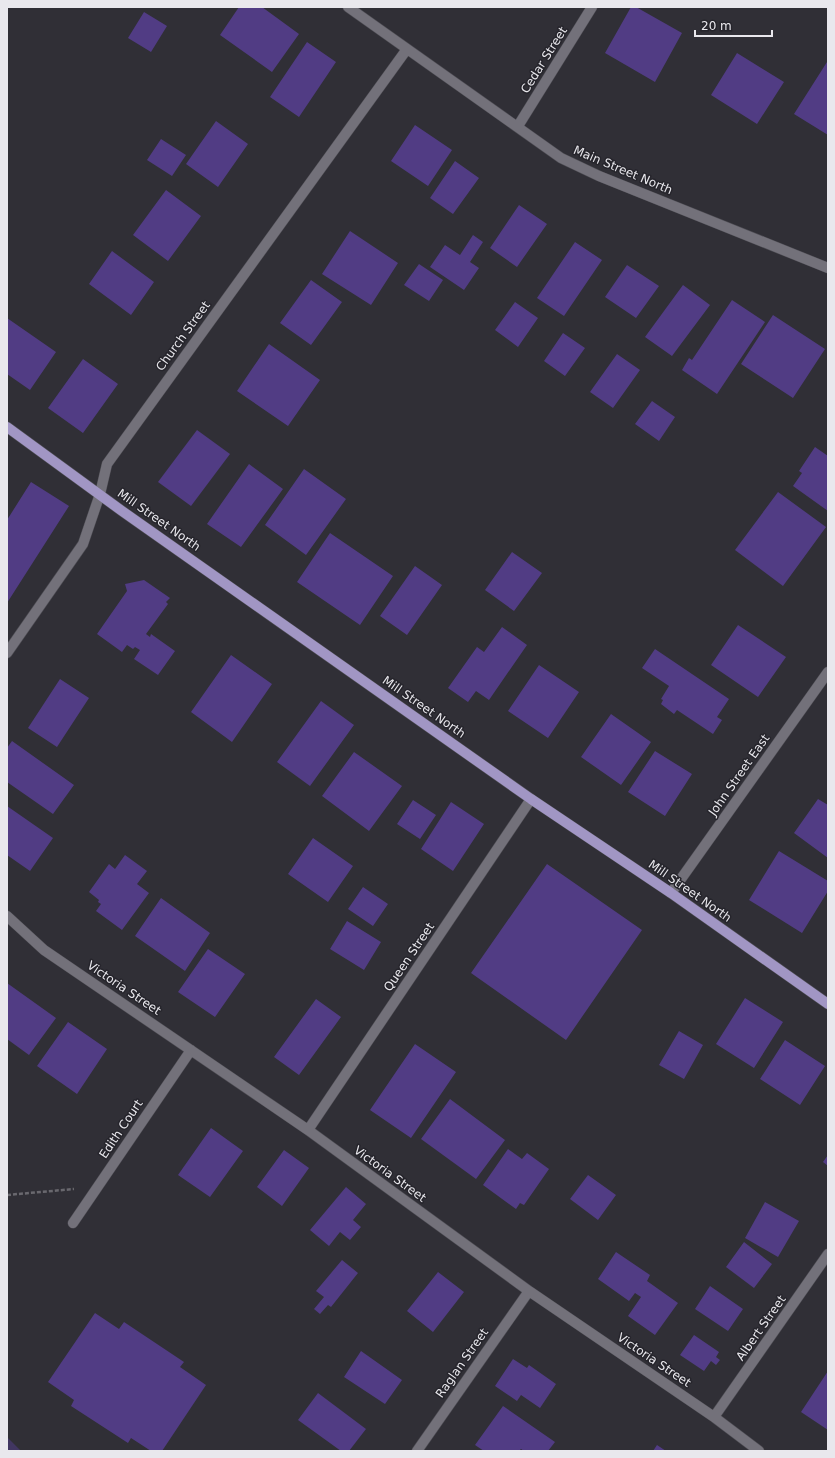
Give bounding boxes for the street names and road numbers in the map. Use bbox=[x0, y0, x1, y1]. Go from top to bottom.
street label: Cedar Street bbox=[518, 24, 570, 96]
street label: Main Street North bbox=[571, 143, 675, 197]
street label: Church Street bbox=[153, 298, 213, 374]
street label: Mill Street North bbox=[115, 486, 203, 554]
street label: Mill Street North bbox=[380, 673, 468, 741]
street label: John Street East bbox=[705, 731, 772, 819]
street label: Mill Street North bbox=[646, 857, 734, 925]
street label: Queen Street bbox=[381, 920, 437, 994]
street label: Victoria Street bbox=[85, 958, 164, 1018]
street label: Edith Court bbox=[96, 1097, 146, 1161]
street label: Victoria Street bbox=[351, 1143, 429, 1205]
street label: Albert Street bbox=[733, 1292, 789, 1363]
street label: Raglan Street bbox=[433, 1325, 491, 1400]
street label: Victoria Street bbox=[615, 1330, 694, 1390]

